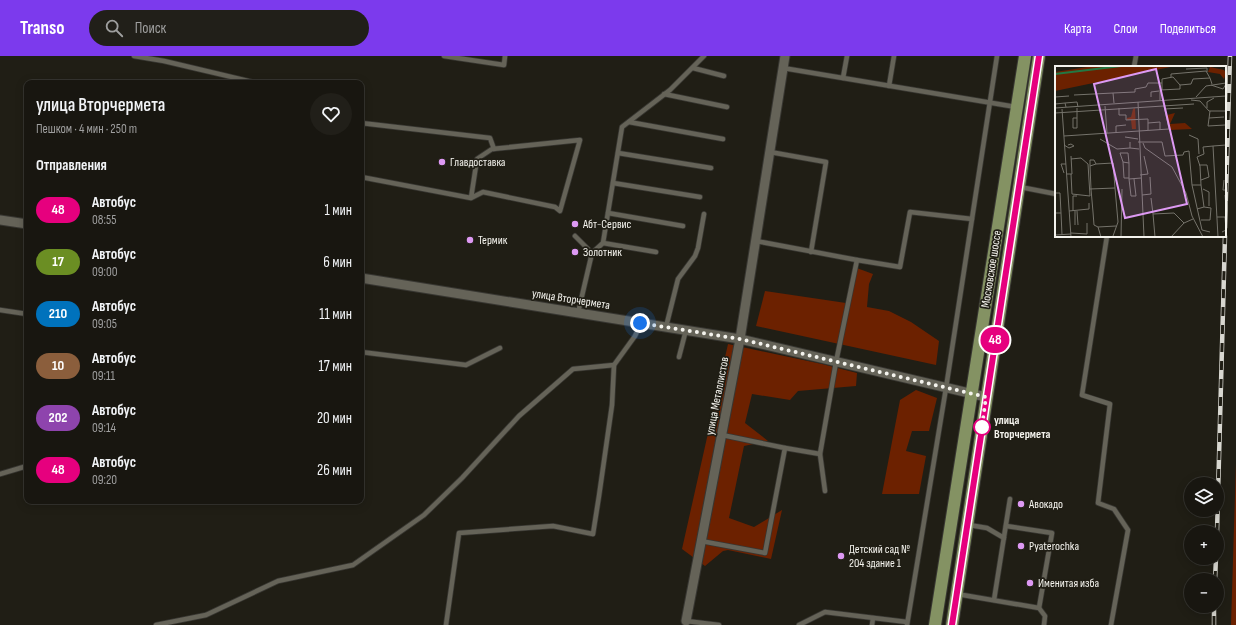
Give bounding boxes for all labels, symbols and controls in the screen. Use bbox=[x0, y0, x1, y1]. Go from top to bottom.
search box bbox=[89, 10, 369, 46]
text: Transo bbox=[20, 17, 65, 40]
icon: search bbox=[103, 17, 125, 39]
text: Поиск bbox=[135, 19, 166, 38]
text: Карта bbox=[1064, 20, 1092, 37]
text: Слои bbox=[1114, 20, 1138, 37]
text: Поделиться bbox=[1160, 20, 1216, 37]
inset map bbox=[1055, 66, 1226, 237]
button: heart bbox=[310, 93, 352, 135]
text: улица Вторчермета bbox=[36, 94, 165, 117]
text: Пешком · 4 мин · 250 m bbox=[36, 121, 137, 137]
place label: Главдоставка bbox=[450, 155, 506, 170]
text: Отправления bbox=[36, 156, 107, 175]
marker: Главдоставка bbox=[437, 157, 447, 167]
text: Автобус bbox=[92, 193, 136, 212]
text: 48 bbox=[51, 201, 65, 218]
text: 1 мин bbox=[325, 201, 352, 220]
text: 08:55 bbox=[92, 212, 116, 228]
place label: Абт-Сервис bbox=[582, 217, 631, 232]
marker: Абт-Сервис bbox=[570, 219, 580, 229]
street label: Московское шоссе bbox=[978, 229, 1005, 309]
place label: Термик bbox=[478, 233, 508, 248]
marker: Термик bbox=[465, 235, 475, 245]
text: Автобус bbox=[92, 245, 136, 264]
place label: Золотник bbox=[583, 245, 622, 260]
marker: Золотник bbox=[570, 247, 580, 257]
text: 17 bbox=[52, 253, 64, 270]
text: 6 мин bbox=[323, 253, 352, 272]
text: 09:00 bbox=[92, 264, 118, 280]
street label: улица Вторчермета bbox=[531, 286, 611, 313]
text: Автобус bbox=[92, 297, 136, 316]
text: 210 bbox=[49, 305, 67, 322]
text: 11 мин bbox=[319, 305, 352, 324]
your location bbox=[630, 313, 650, 333]
text: 09:05 bbox=[92, 316, 117, 332]
line badge: 48 bbox=[977, 327, 1013, 353]
text: 48 bbox=[988, 331, 1002, 348]
text: Автобус bbox=[92, 349, 136, 368]
street label: улица Металлистов bbox=[703, 355, 733, 437]
text: 10 bbox=[52, 357, 64, 374]
text: 17 мин bbox=[319, 357, 352, 376]
text: 09:11 bbox=[92, 368, 115, 384]
text: Автобус bbox=[92, 401, 136, 420]
text: 202 bbox=[49, 409, 67, 426]
text: 20 мин bbox=[317, 409, 352, 428]
place label: улица Вторчермета bbox=[994, 413, 1051, 442]
marker: улица Вторчермета bbox=[973, 418, 991, 436]
text: 09:14 bbox=[92, 420, 116, 436]
text: Автобус bbox=[92, 453, 136, 472]
text: 48 bbox=[51, 461, 65, 478]
text: 26 мин bbox=[317, 461, 352, 480]
text: 09:20 bbox=[92, 472, 117, 488]
map controls bbox=[1184, 477, 1224, 613]
button: layers bbox=[1184, 477, 1224, 517]
place label: Авокадо bbox=[1028, 497, 1063, 512]
marker: Авокадо bbox=[1016, 499, 1026, 509]
button: + bbox=[1184, 525, 1224, 565]
place label: Pyaterochka bbox=[1029, 539, 1079, 554]
marker: Pyaterochka bbox=[1016, 541, 1026, 551]
place label: Детский сад № 204 здание 1 bbox=[849, 542, 910, 571]
marker: Детский сад № 204 здание 1 bbox=[836, 551, 846, 561]
button: − bbox=[1184, 573, 1224, 613]
place label: Именитая изба bbox=[1038, 576, 1100, 591]
marker: Именитая изба bbox=[1025, 578, 1035, 588]

